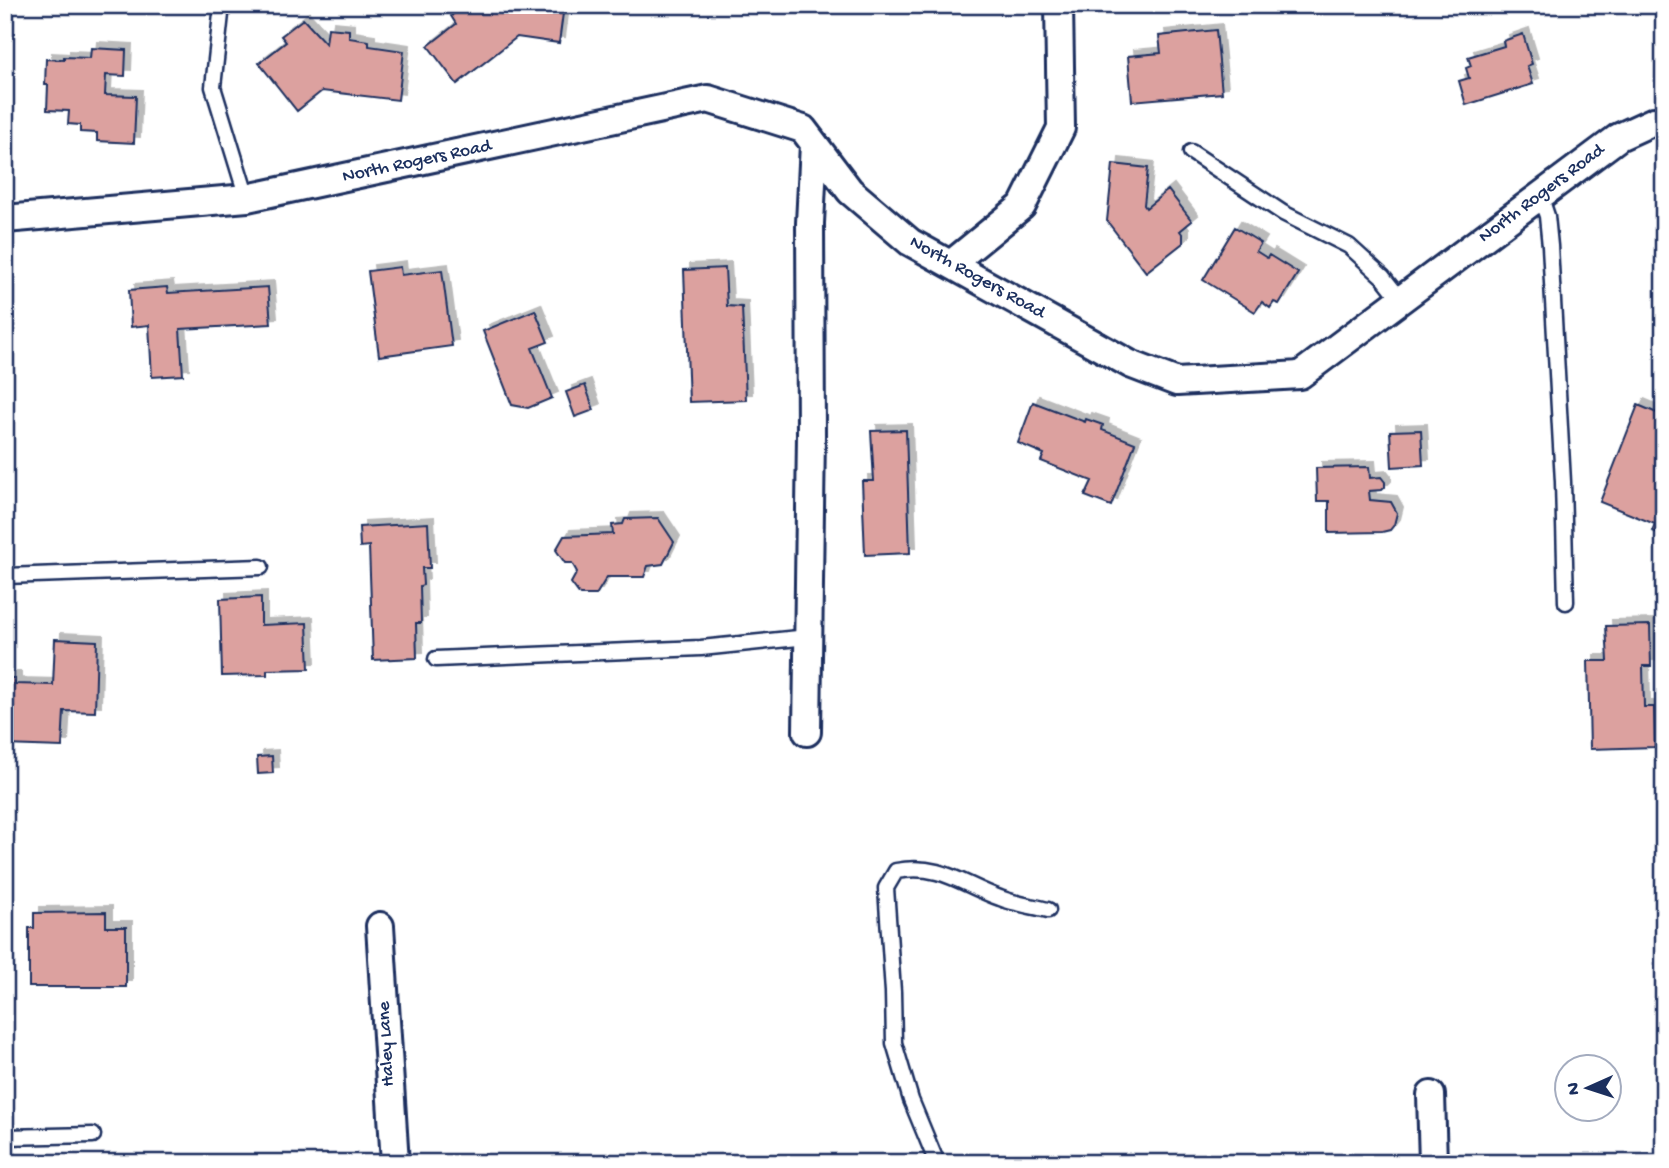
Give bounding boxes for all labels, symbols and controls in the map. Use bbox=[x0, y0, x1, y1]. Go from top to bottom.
street label: North Rogers Road bbox=[340, 135, 495, 189]
street label: North Rogers Road bbox=[1475, 138, 1611, 249]
street label: North Rogers Road bbox=[905, 231, 1051, 326]
street label: Haley Lane bbox=[373, 1000, 401, 1087]
north arrow bbox=[1554, 1052, 1624, 1122]
text: N bbox=[1563, 1082, 1586, 1096]

